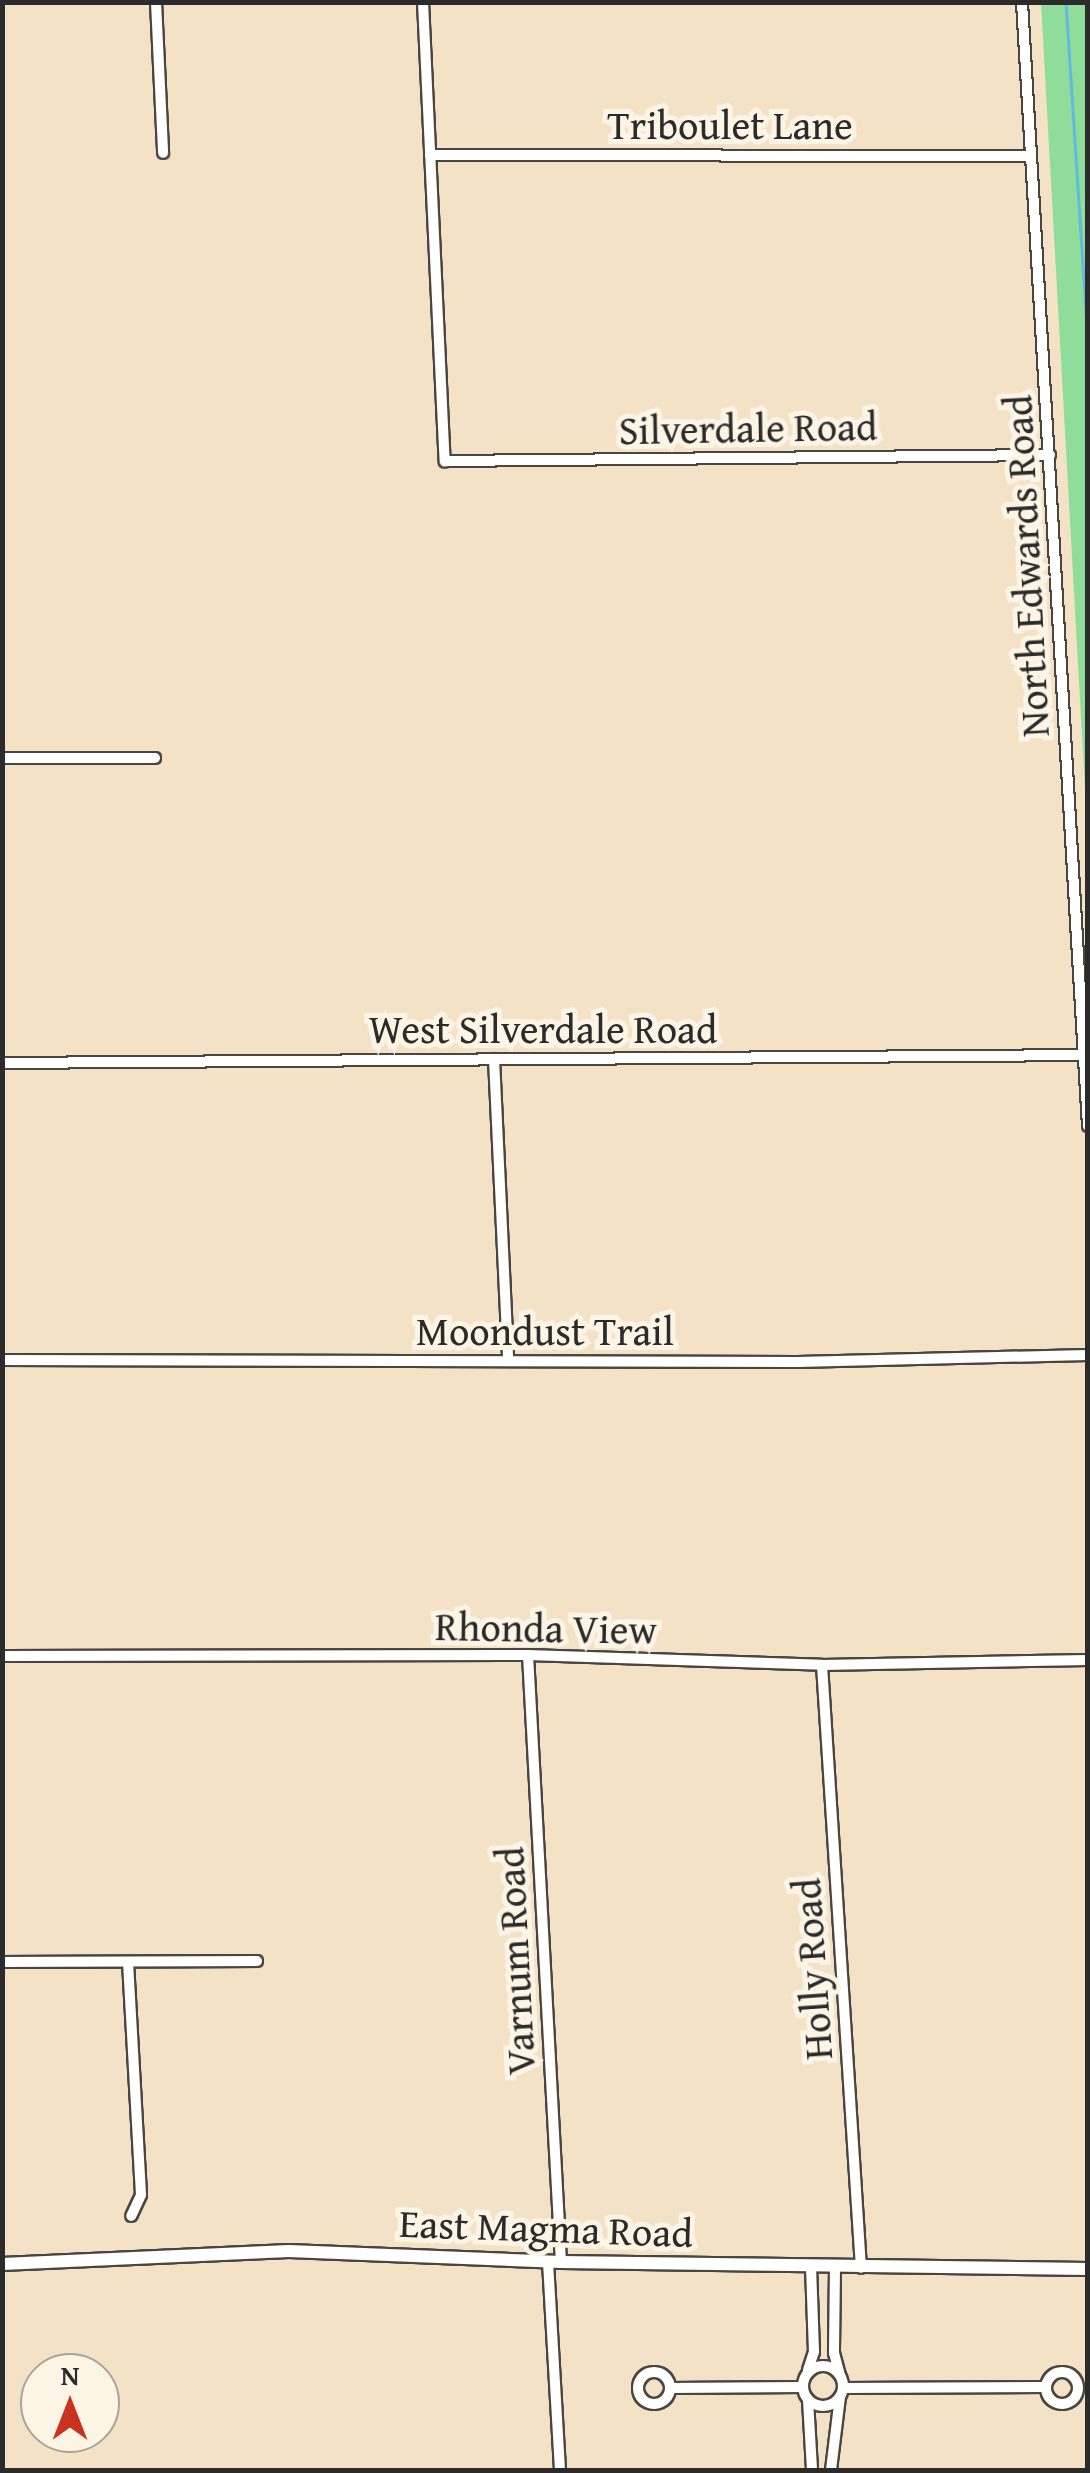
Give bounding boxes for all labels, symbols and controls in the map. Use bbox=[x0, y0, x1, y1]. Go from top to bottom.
street label: Triboulet Lane bbox=[607, 101, 853, 149]
street label: North Edwards Road bbox=[993, 394, 1059, 738]
street label: Silverdale Road bbox=[618, 402, 878, 454]
street label: West Silverdale Road bbox=[369, 1005, 717, 1053]
street label: Moondust Trail bbox=[416, 1307, 674, 1355]
street label: Rhonda View bbox=[435, 1602, 657, 1654]
street label: Varnum Road bbox=[485, 1846, 545, 2076]
street label: Holly Road bbox=[782, 1877, 842, 2061]
street label: East Magma Road bbox=[398, 2199, 694, 2257]
north arrow bbox=[20, 2353, 120, 2453]
text: N bbox=[61, 2354, 79, 2395]

